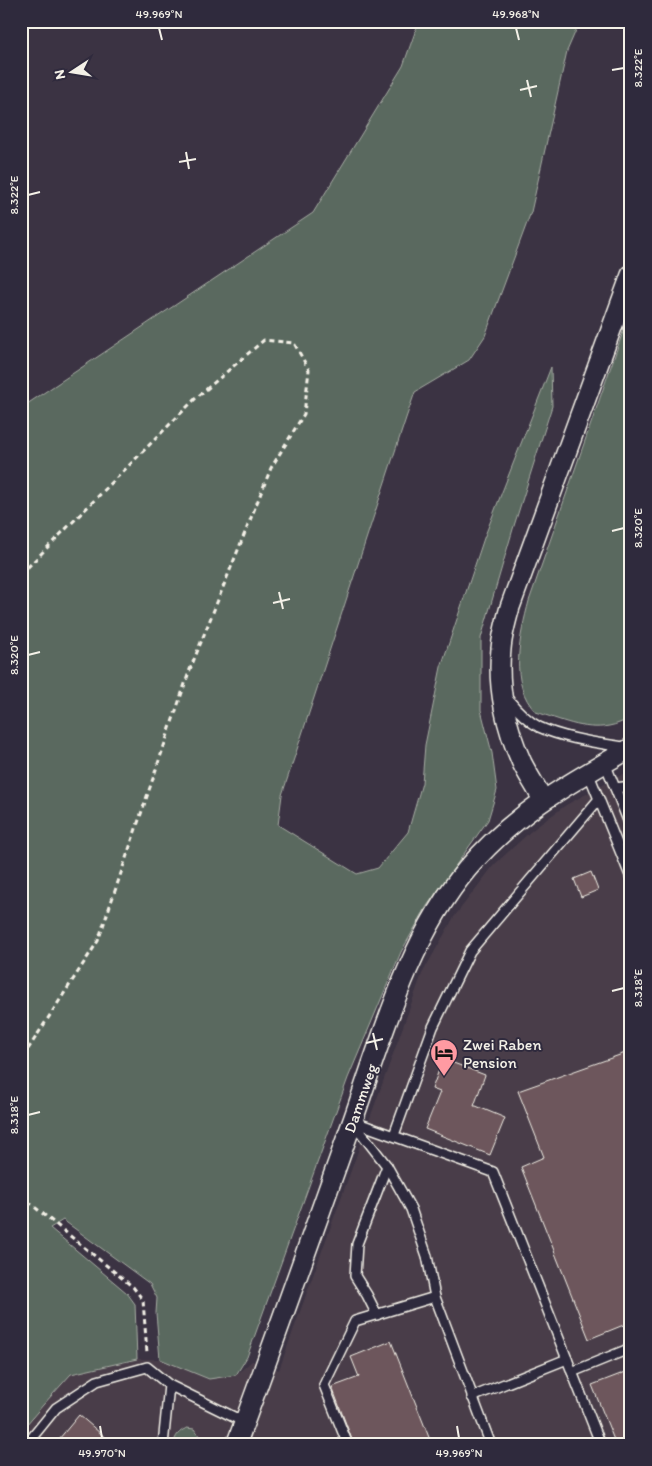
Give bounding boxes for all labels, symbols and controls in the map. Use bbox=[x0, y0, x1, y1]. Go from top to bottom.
text: 49.969°N bbox=[136, 7, 182, 21]
text: 49.968°N bbox=[492, 7, 540, 21]
north arrow bbox=[48, 48, 98, 98]
text: 8.322°E bbox=[631, 48, 645, 87]
text: N bbox=[50, 68, 69, 81]
text: 8.322°E bbox=[7, 175, 21, 214]
text: 8.320°E bbox=[631, 508, 645, 548]
text: 8.320°E bbox=[7, 635, 21, 675]
text: 8.318°E bbox=[631, 968, 645, 1007]
place label: Zwei Raben Pension bbox=[463, 1035, 542, 1072]
hotel icon: Zwei Raben Pension bbox=[429, 1038, 459, 1077]
street label: Dammweg bbox=[340, 1060, 381, 1135]
text: 8.318°E bbox=[7, 1095, 21, 1134]
text: 49.970°N bbox=[78, 1446, 126, 1460]
text: 49.969°N bbox=[436, 1446, 482, 1460]

